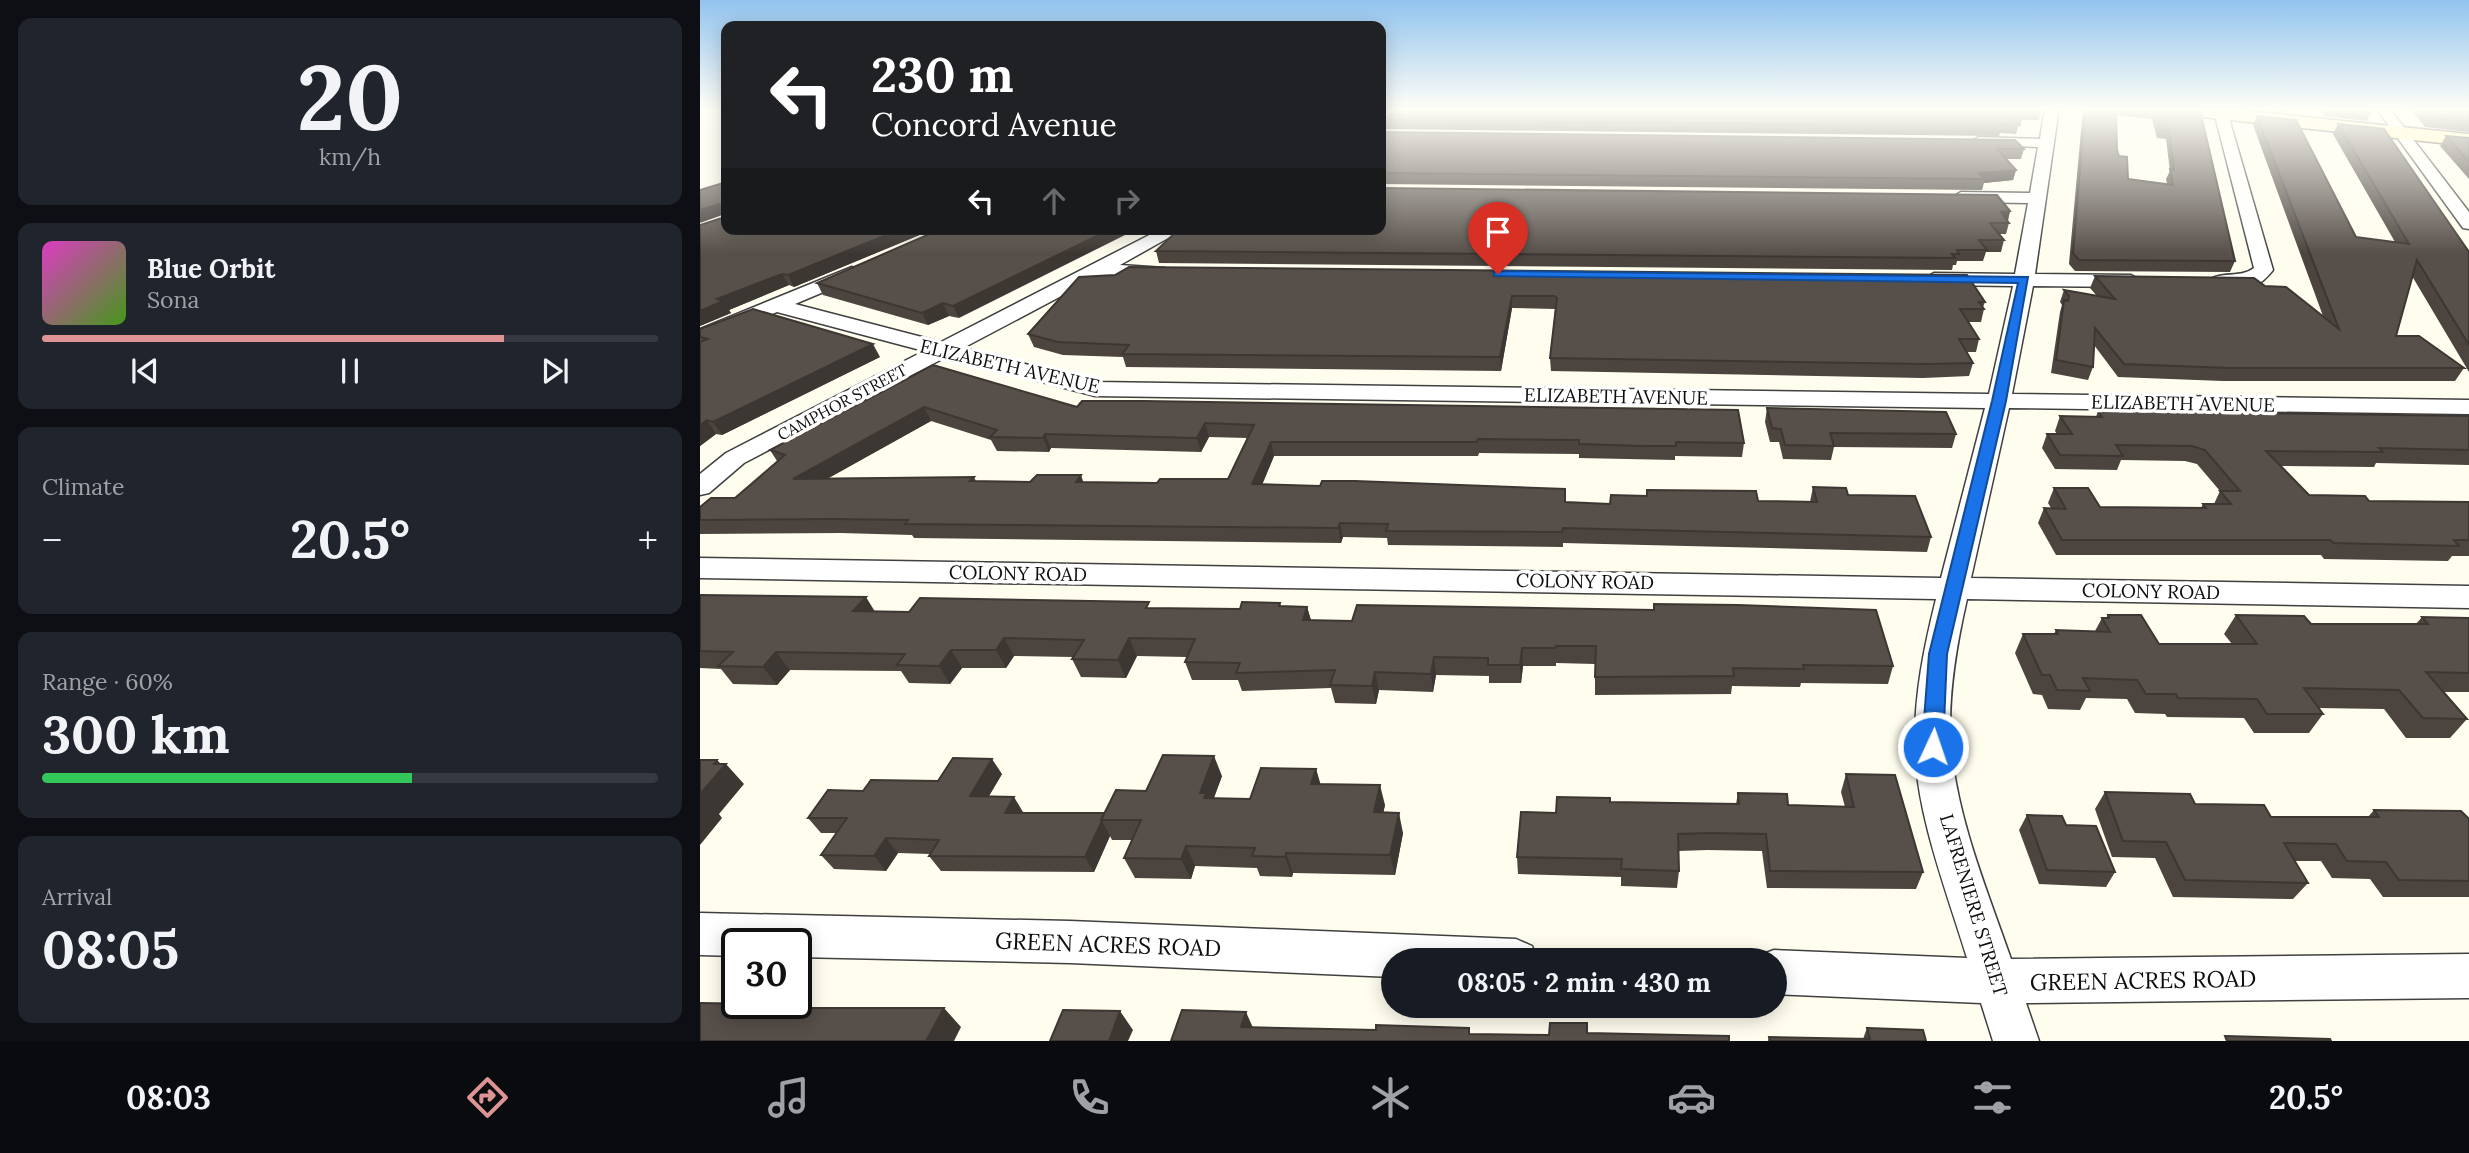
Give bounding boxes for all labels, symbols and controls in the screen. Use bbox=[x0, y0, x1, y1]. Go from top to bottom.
text: 20 bbox=[297, 38, 403, 155]
text: 230 m bbox=[871, 43, 1014, 105]
icon: left bbox=[756, 49, 847, 140]
text: Concord Avenue bbox=[871, 104, 1117, 145]
text: km/h bbox=[319, 142, 381, 171]
icon: left bbox=[962, 182, 1000, 220]
icon: ahead bbox=[1035, 182, 1073, 220]
icon: right bbox=[1108, 182, 1146, 220]
pin bbox=[1468, 202, 1528, 274]
icon: arrive bbox=[1479, 213, 1517, 251]
text: Blue Orbit bbox=[147, 252, 275, 285]
text: Sona bbox=[147, 285, 199, 314]
street label: ELIZABETH AVENUE bbox=[918, 334, 1102, 398]
icon: previous bbox=[126, 352, 164, 390]
icon: pause bbox=[331, 352, 369, 390]
icon: next bbox=[536, 352, 574, 390]
street label: CAMPHOR STREET bbox=[774, 359, 910, 445]
street label: ELIZABETH AVENUE bbox=[1524, 382, 1708, 410]
street label: ELIZABETH AVENUE bbox=[2091, 389, 2275, 417]
text: Climate bbox=[42, 472, 124, 501]
text: 20.5° bbox=[290, 506, 410, 572]
text: − bbox=[42, 516, 62, 564]
text: + bbox=[638, 516, 658, 564]
street label: COLONY ROAD bbox=[949, 560, 1087, 586]
street label: COLONY ROAD bbox=[1516, 568, 1654, 594]
street label: COLONY ROAD bbox=[2082, 578, 2220, 604]
text: Range · 60% bbox=[42, 667, 173, 696]
text: 300 km bbox=[42, 701, 230, 767]
position arrow bbox=[1896, 710, 1970, 784]
street label: LAFRENIERE STREET bbox=[1935, 811, 2013, 999]
text: Arrival bbox=[42, 882, 112, 911]
text: 08:05 bbox=[42, 916, 179, 982]
street label: GREEN ACRES ROAD bbox=[994, 926, 1222, 962]
speed limit sign: 30 bbox=[721, 928, 812, 1019]
street label: GREEN ACRES ROAD bbox=[2030, 964, 2256, 996]
text: 08:05 · 2 min · 430 m bbox=[1457, 966, 1711, 999]
icon: directions bbox=[463, 1073, 512, 1122]
icon: music bbox=[764, 1073, 813, 1122]
icon: phone bbox=[1065, 1073, 1114, 1122]
icon: climate bbox=[1366, 1073, 1415, 1122]
icon: car bbox=[1667, 1073, 1716, 1122]
icon: filters bbox=[1968, 1073, 2017, 1122]
text: 08:03 bbox=[126, 1077, 211, 1118]
text: 20.5° bbox=[2269, 1077, 2343, 1118]

